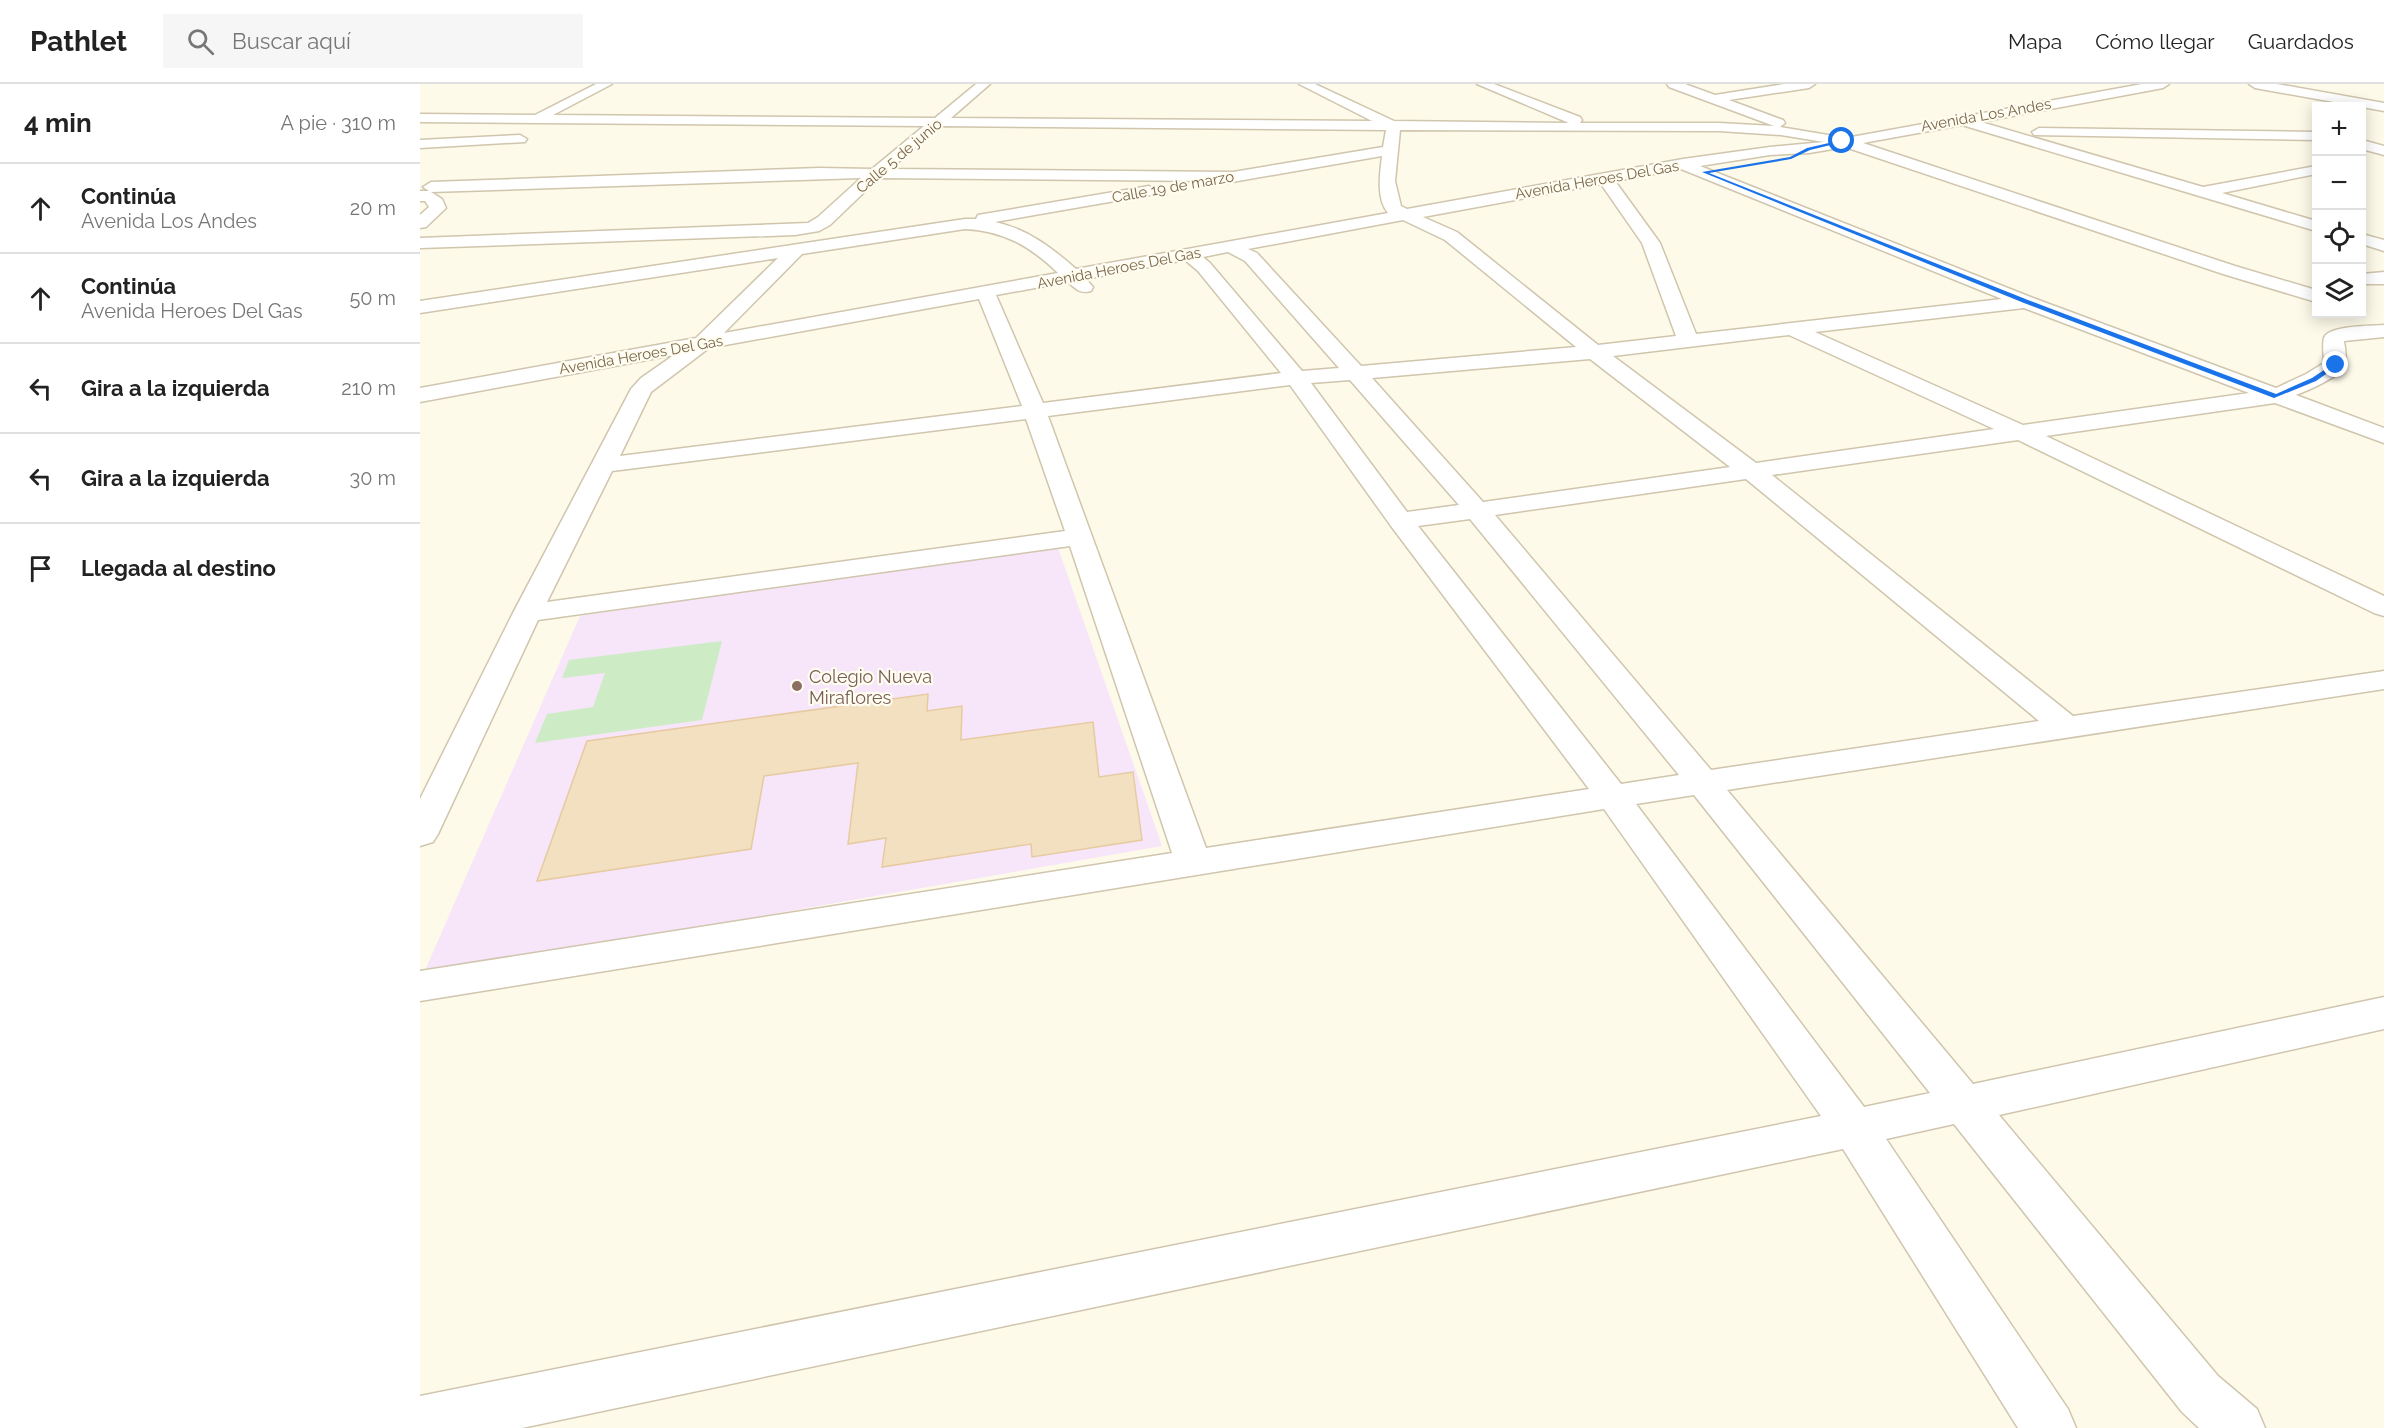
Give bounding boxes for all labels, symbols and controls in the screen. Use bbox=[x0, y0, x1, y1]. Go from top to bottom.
search box bbox=[163, 14, 583, 68]
text: Pathlet bbox=[30, 25, 127, 58]
icon: search bbox=[184, 25, 217, 58]
text: Buscar aquí bbox=[232, 28, 351, 54]
text: Mapa bbox=[2008, 29, 2062, 54]
text: Cómo llegar bbox=[2095, 29, 2215, 54]
text: Guardados bbox=[2248, 29, 2354, 54]
street label: Avenida Los Andes bbox=[1919, 95, 2053, 135]
map controls bbox=[2312, 102, 2366, 318]
button: + bbox=[2312, 102, 2366, 156]
text: 4 min bbox=[24, 108, 92, 138]
text: A pie · 310 m bbox=[281, 111, 396, 135]
street label: Calle 5 de junio bbox=[852, 115, 946, 197]
route start bbox=[1828, 127, 1854, 153]
button: − bbox=[2312, 156, 2366, 210]
street label: Avenida Heroes Del Gas bbox=[1514, 157, 1680, 203]
street label: Calle 19 de marzo bbox=[1111, 167, 1235, 207]
text: Continúa bbox=[81, 183, 176, 209]
icon: ahead bbox=[24, 192, 57, 225]
text: 20 m bbox=[350, 196, 396, 220]
text: Avenida Los Andes bbox=[81, 209, 257, 233]
button: locate bbox=[2312, 210, 2366, 264]
street label: Avenida Heroes Del Gas bbox=[1036, 243, 1202, 293]
button: layers bbox=[2312, 264, 2366, 318]
text: Continúa bbox=[81, 273, 176, 299]
icon: ahead bbox=[24, 282, 57, 315]
text: 50 m bbox=[349, 286, 396, 310]
text: Avenida Heroes Del Gas bbox=[81, 299, 303, 323]
street label: Avenida Heroes Del Gas bbox=[558, 332, 724, 378]
route end bbox=[2322, 351, 2348, 377]
icon: left bbox=[24, 372, 57, 405]
text: Gira a la izquierda bbox=[81, 375, 270, 401]
text: 210 m bbox=[341, 376, 396, 400]
icon: left bbox=[24, 462, 57, 495]
text: Gira a la izquierda bbox=[81, 465, 270, 491]
text: 30 m bbox=[350, 466, 396, 490]
icon: arrive bbox=[24, 552, 57, 585]
text: Llegada al destino bbox=[81, 555, 276, 581]
place label: Colegio Nueva Miraflores bbox=[809, 666, 932, 708]
marker: Colegio Nueva Miraflores bbox=[790, 679, 804, 693]

